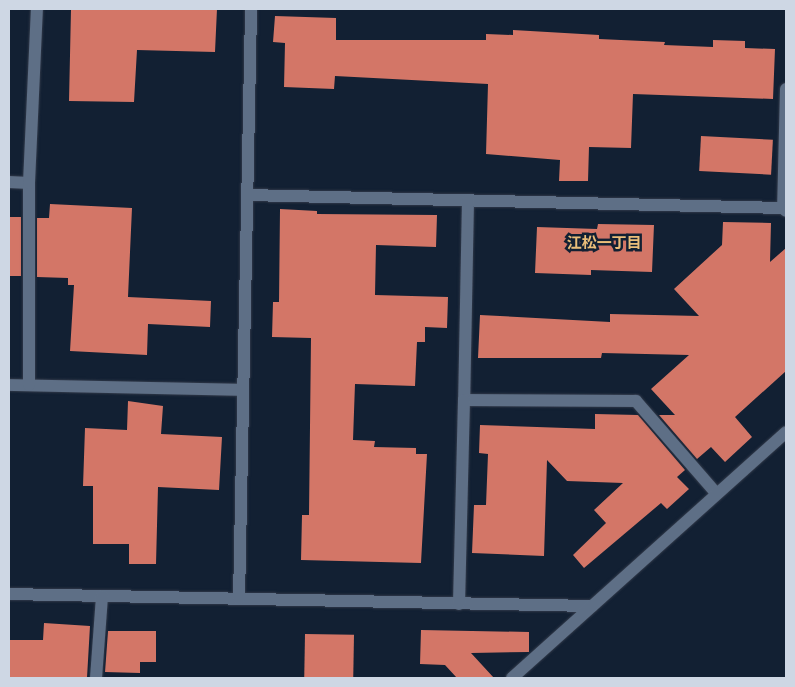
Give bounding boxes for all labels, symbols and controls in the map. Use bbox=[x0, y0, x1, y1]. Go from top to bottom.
district label: 江松一丁目 bbox=[567, 234, 641, 252]

